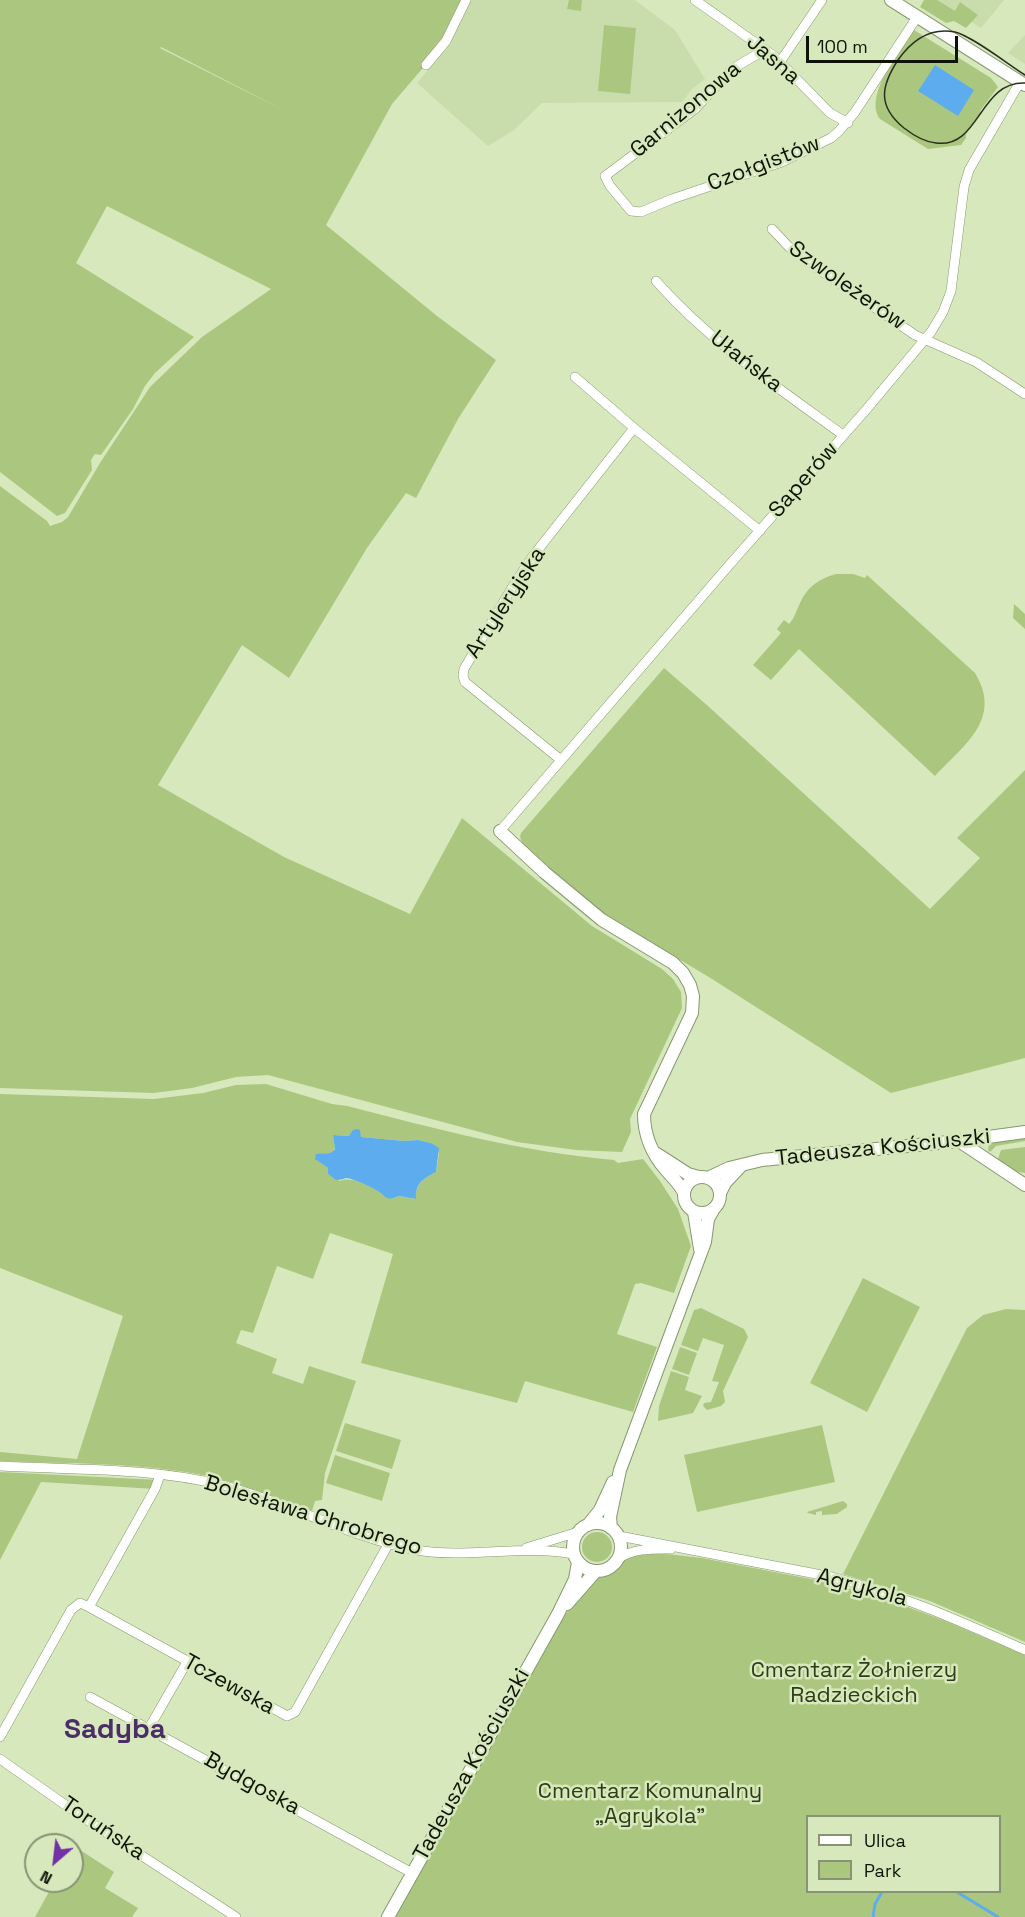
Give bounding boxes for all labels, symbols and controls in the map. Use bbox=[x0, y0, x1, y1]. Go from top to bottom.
scale bar bbox=[809, 24, 960, 62]
street label: Jasna bbox=[741, 29, 805, 91]
text: 100 m bbox=[817, 35, 868, 58]
street label: Garnizonowa bbox=[625, 56, 747, 164]
street label: Czołgistów bbox=[704, 130, 824, 198]
street label: Szwoleżerów bbox=[783, 236, 911, 336]
street label: Ułańska bbox=[704, 326, 788, 398]
street label: Saperów bbox=[764, 437, 844, 523]
street label: Artyleryjska bbox=[460, 542, 552, 664]
street label: Tadeusza Kościuszki bbox=[774, 1124, 992, 1172]
street label: Bolesława Chrobrego bbox=[201, 1470, 425, 1562]
street label: Agrykola bbox=[814, 1563, 910, 1613]
street label: Tczewska bbox=[179, 1649, 279, 1721]
park label: Cmentarz Żołnierzy Radzieckich bbox=[751, 1658, 957, 1710]
street label: Tadeusza Kościuszki bbox=[408, 1664, 536, 1866]
district label: Sadyba bbox=[64, 1713, 166, 1747]
street label: Bydgoska bbox=[199, 1747, 305, 1821]
park label: Cmentarz Komunalny „Agrykola” bbox=[538, 1779, 762, 1831]
street label: Toruńska bbox=[56, 1791, 150, 1867]
legend bbox=[806, 1815, 1001, 1893]
text: Ulica bbox=[864, 1829, 906, 1852]
north arrow bbox=[24, 1833, 84, 1893]
text: Park bbox=[864, 1859, 901, 1882]
text: N bbox=[37, 1866, 56, 1889]

